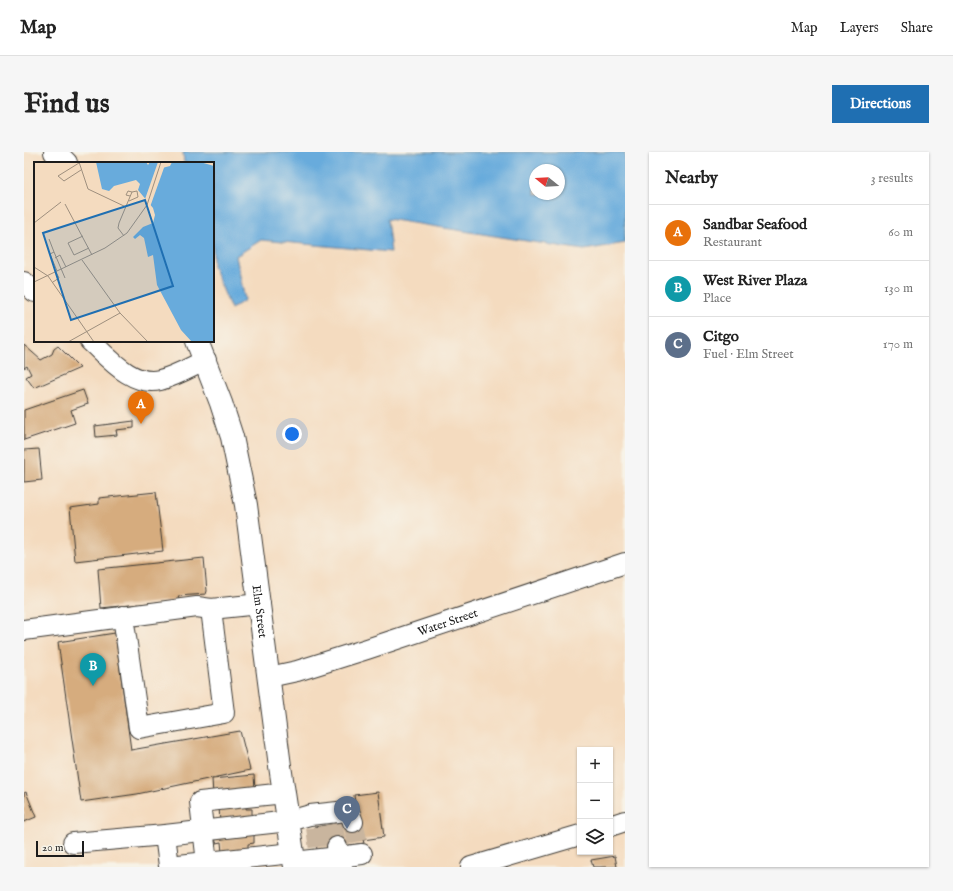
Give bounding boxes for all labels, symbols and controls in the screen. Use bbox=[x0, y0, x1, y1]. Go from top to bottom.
text: Map bbox=[20, 16, 56, 40]
text: Map bbox=[791, 19, 818, 37]
text: Layers bbox=[840, 19, 879, 37]
text: Share bbox=[901, 19, 933, 37]
button: Directions bbox=[832, 85, 929, 123]
text: Find us bbox=[24, 87, 110, 122]
inset map bbox=[34, 162, 214, 342]
north arrow bbox=[529, 164, 565, 200]
text: Nearby bbox=[665, 168, 718, 189]
text: 3 results bbox=[871, 170, 913, 187]
text: Sandbar Seafood bbox=[703, 215, 807, 234]
text: A bbox=[674, 224, 682, 241]
text: 60 m bbox=[888, 224, 913, 241]
text: Restaurant bbox=[703, 234, 762, 251]
text: West River Plaza bbox=[703, 271, 807, 290]
text: B bbox=[674, 280, 682, 297]
text: 130 m bbox=[884, 280, 913, 297]
text: Place bbox=[703, 290, 731, 307]
text: Citgo bbox=[703, 327, 739, 346]
text: C bbox=[673, 336, 683, 353]
text: 170 m bbox=[883, 336, 913, 353]
text: Fuel · Elm Street bbox=[703, 346, 794, 363]
pin: A bbox=[128, 391, 154, 424]
your location bbox=[282, 424, 302, 444]
street label: Elm Street bbox=[248, 584, 270, 639]
street label: Water Street bbox=[416, 606, 480, 640]
pin: B bbox=[80, 653, 106, 686]
map controls bbox=[577, 747, 613, 855]
button: + bbox=[577, 747, 613, 783]
button: − bbox=[577, 783, 613, 819]
pin: C bbox=[334, 796, 360, 829]
button: layers bbox=[577, 819, 613, 855]
scale bar bbox=[36, 839, 84, 858]
text: 20 m bbox=[42, 841, 63, 855]

